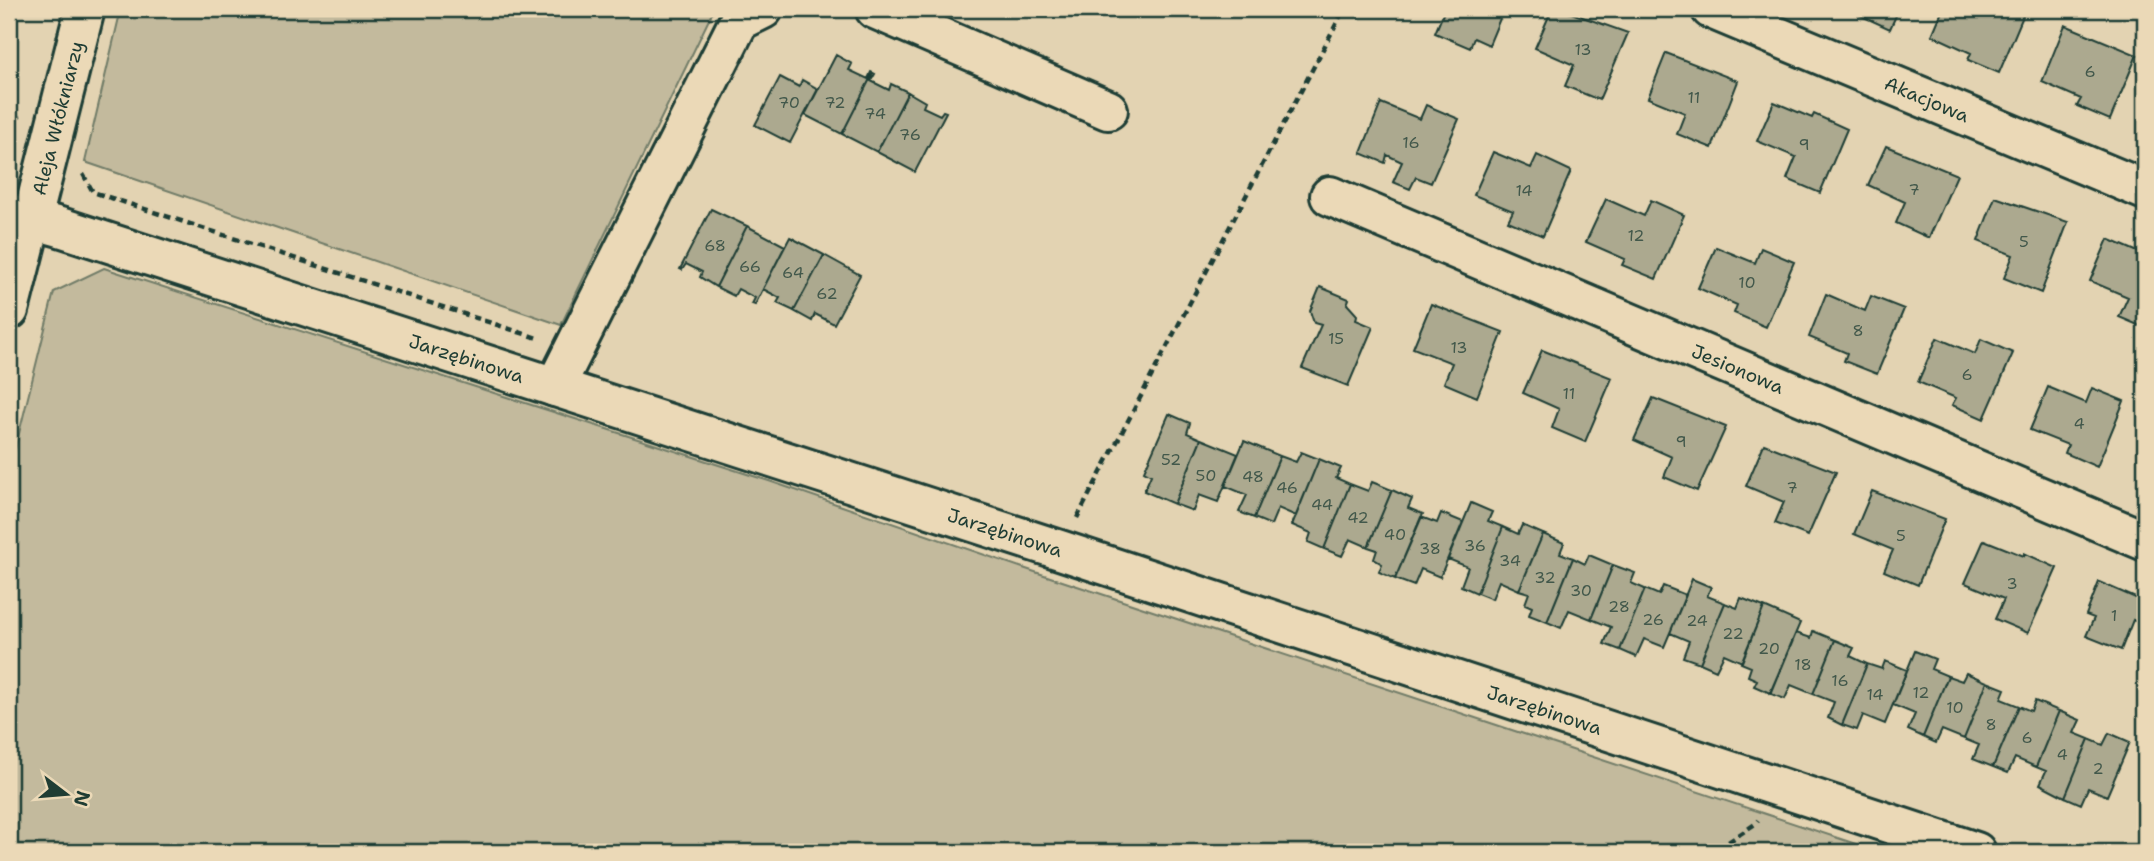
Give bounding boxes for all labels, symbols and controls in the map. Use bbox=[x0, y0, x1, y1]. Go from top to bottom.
street label: Aleja Włókniarzy bbox=[26, 38, 89, 198]
house number: 13 bbox=[1574, 39, 1592, 60]
house number: 6 bbox=[2084, 61, 2096, 82]
street label: Akacjowa bbox=[1881, 71, 1973, 128]
house number: 11 bbox=[1688, 87, 1700, 108]
house number: 70 bbox=[778, 92, 800, 113]
house number: 72 bbox=[824, 92, 846, 113]
house number: 74 bbox=[864, 103, 886, 124]
house number: 76 bbox=[899, 124, 921, 145]
house number: 16 bbox=[1402, 132, 1420, 153]
house number: 9 bbox=[1798, 134, 1810, 155]
house number: 7 bbox=[1908, 179, 1920, 200]
house number: 14 bbox=[1515, 180, 1533, 201]
house number: 12 bbox=[1627, 225, 1645, 246]
house number: 5 bbox=[2019, 231, 2029, 252]
house number: 68 bbox=[704, 235, 726, 256]
house number: 66 bbox=[739, 256, 761, 277]
house number: 64 bbox=[782, 262, 804, 283]
house number: 10 bbox=[1738, 272, 1756, 293]
house number: 62 bbox=[816, 283, 838, 304]
house number: 8 bbox=[1852, 320, 1864, 341]
street label: Jarzębinowa bbox=[406, 328, 527, 389]
house number: 15 bbox=[1328, 328, 1344, 349]
house number: 13 bbox=[1450, 337, 1468, 358]
street label: Jesionowa bbox=[1688, 339, 1788, 400]
house number: 6 bbox=[1961, 364, 1973, 385]
house number: 11 bbox=[1563, 383, 1575, 404]
house number: 4 bbox=[2073, 413, 2085, 434]
house number: 9 bbox=[1675, 431, 1687, 452]
house number: 52 bbox=[1161, 449, 1181, 470]
house number: 50 bbox=[1196, 465, 1216, 486]
house number: 48 bbox=[1242, 466, 1264, 487]
house number: 46 bbox=[1276, 477, 1298, 498]
house number: 7 bbox=[1786, 477, 1798, 498]
house number: 44 bbox=[1311, 494, 1333, 515]
street label: Jarzębinowa bbox=[944, 502, 1066, 563]
house number: 42 bbox=[1347, 507, 1369, 528]
house number: 40 bbox=[1384, 524, 1406, 545]
house number: 5 bbox=[1896, 525, 1906, 546]
house number: 36 bbox=[1464, 535, 1486, 556]
house number: 38 bbox=[1419, 538, 1441, 559]
house number: 34 bbox=[1499, 550, 1521, 571]
house number: 32 bbox=[1534, 567, 1556, 588]
house number: 3 bbox=[2006, 573, 2018, 594]
house number: 30 bbox=[1570, 580, 1592, 601]
house number: 28 bbox=[1608, 596, 1630, 617]
house number: 1 bbox=[2111, 605, 2117, 626]
house number: 26 bbox=[1642, 609, 1664, 630]
house number: 24 bbox=[1686, 610, 1708, 631]
house number: 22 bbox=[1722, 623, 1744, 644]
house number: 20 bbox=[1758, 638, 1780, 659]
house number: 18 bbox=[1794, 654, 1812, 675]
house number: 16 bbox=[1831, 670, 1849, 691]
street label: Jarzębinowa bbox=[1484, 680, 1605, 741]
house number: 12 bbox=[1912, 682, 1930, 703]
house number: 14 bbox=[1866, 684, 1884, 705]
house number: 10 bbox=[1946, 697, 1964, 718]
house number: 8 bbox=[1985, 714, 1997, 735]
house number: 6 bbox=[2021, 727, 2033, 748]
house number: 4 bbox=[2056, 744, 2068, 765]
house number: 2 bbox=[2092, 758, 2104, 779]
north arrow bbox=[32, 760, 102, 830]
text: N bbox=[68, 788, 96, 809]

